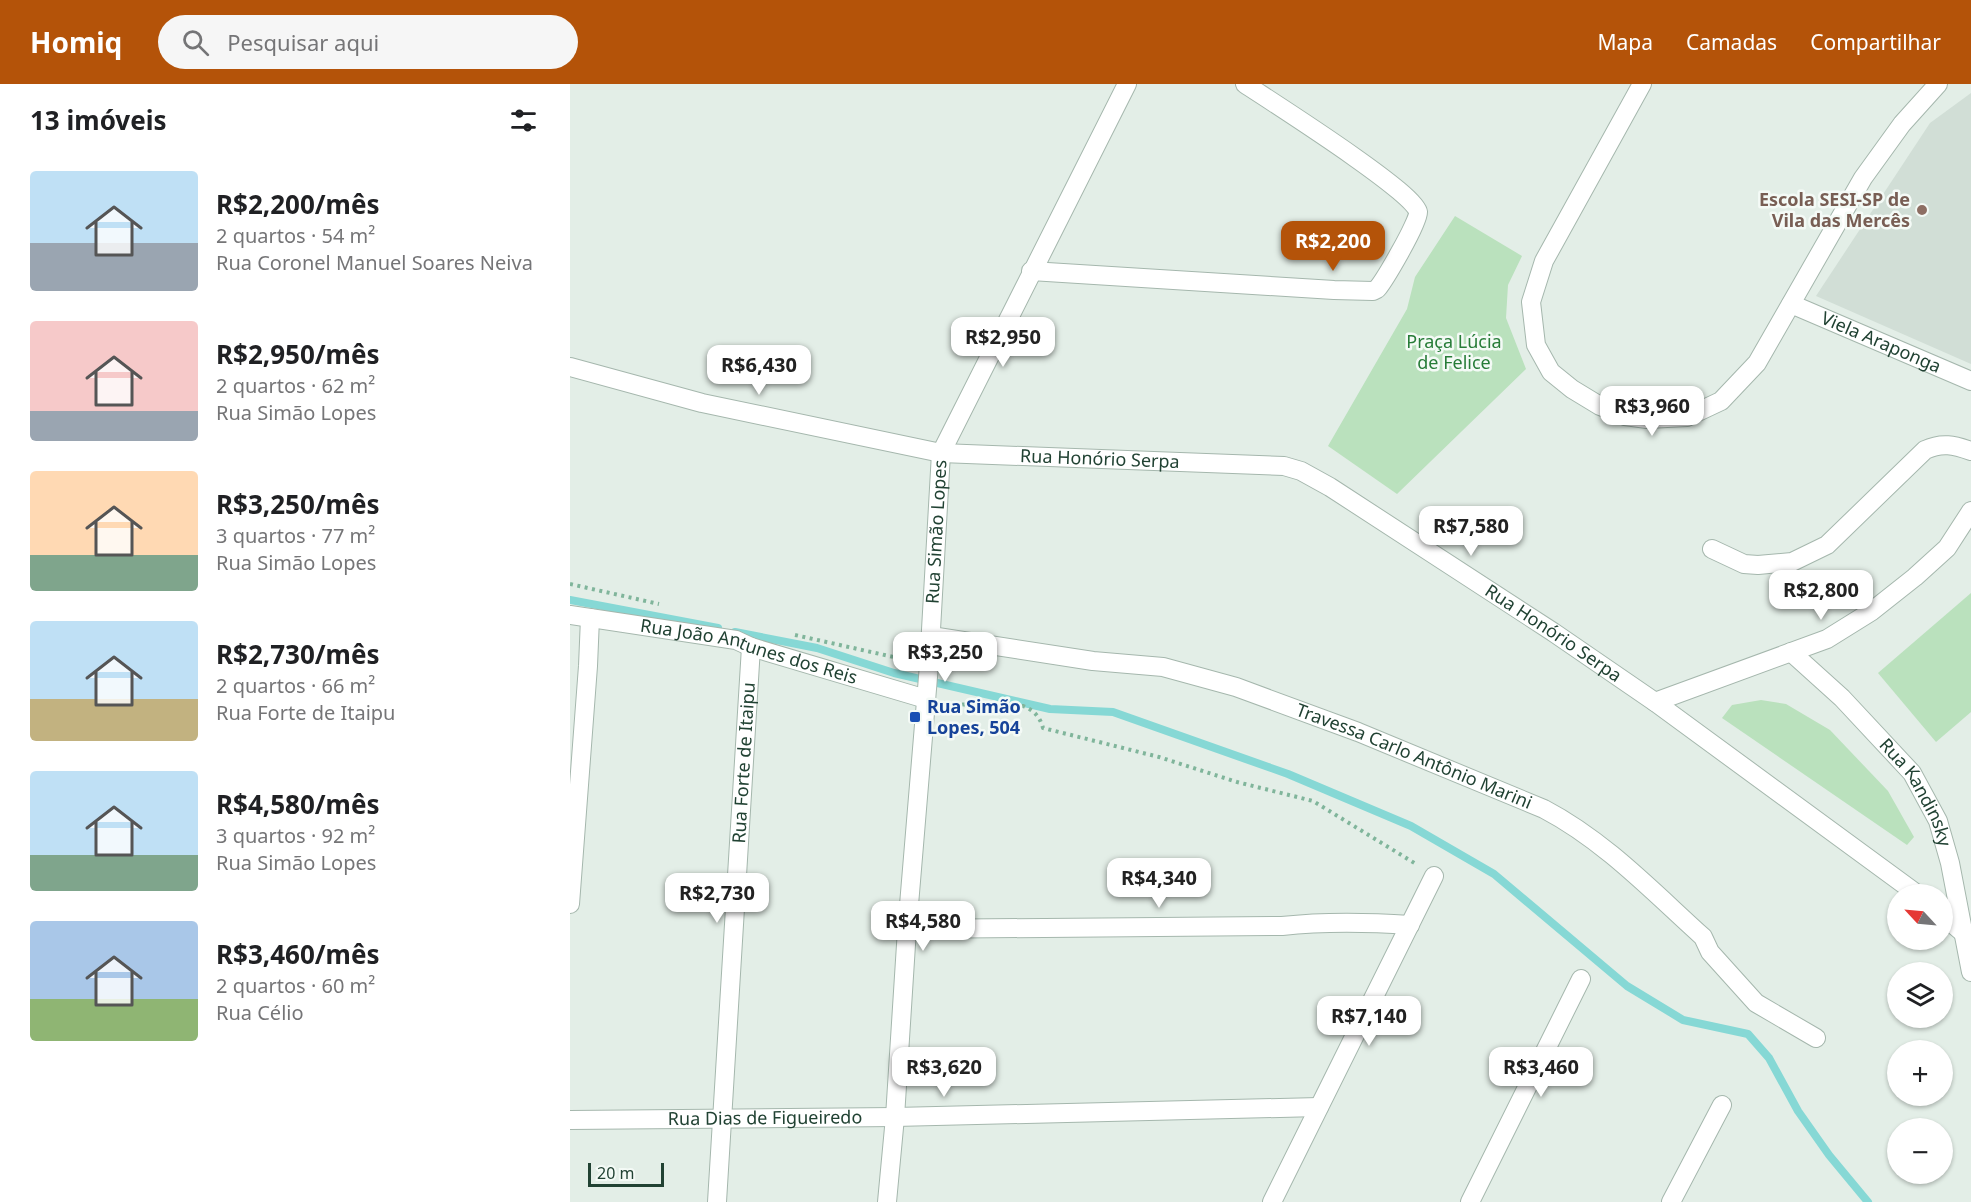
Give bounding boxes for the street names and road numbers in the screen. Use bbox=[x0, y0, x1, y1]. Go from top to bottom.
street label: Viela Araponga bbox=[1818, 305, 1945, 378]
street label: Rua Honório Serpa bbox=[1020, 443, 1180, 473]
street label: Rua Simão Lopes bbox=[919, 459, 952, 605]
street label: Rua Honório Serpa bbox=[1481, 578, 1627, 687]
street label: Rua João Antunes dos Reis bbox=[639, 613, 860, 689]
street label: Rua Forte de Itaipu bbox=[726, 681, 760, 844]
street label: Travessa Carlo Antônio Marini bbox=[1293, 697, 1536, 814]
street label: Rua Kandinsky bbox=[1874, 733, 1958, 850]
street label: Rua Dias de Figueiredo bbox=[668, 1104, 862, 1130]

